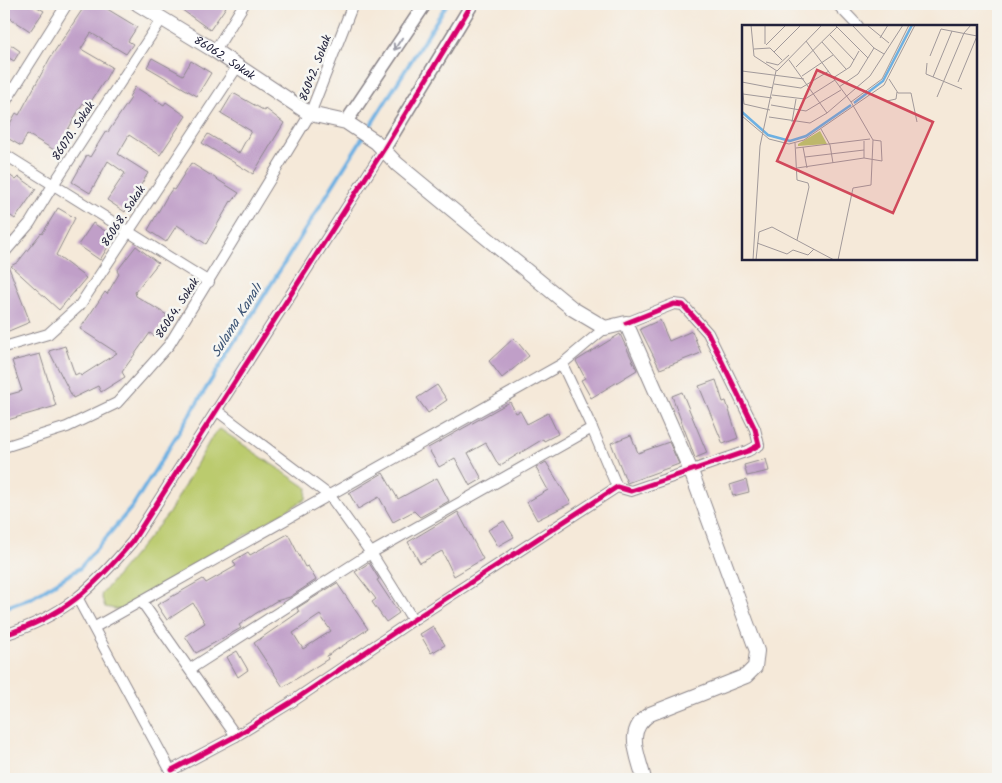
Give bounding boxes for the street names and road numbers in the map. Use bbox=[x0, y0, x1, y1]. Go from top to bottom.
street label: 86062. Sokak bbox=[190, 31, 259, 85]
street label: 86042. Sokak bbox=[294, 32, 337, 104]
street label: 86070. Sokak bbox=[47, 97, 100, 165]
street label: 86068. Sokak bbox=[96, 181, 151, 251]
street label: 86064. Sokak bbox=[151, 274, 205, 343]

